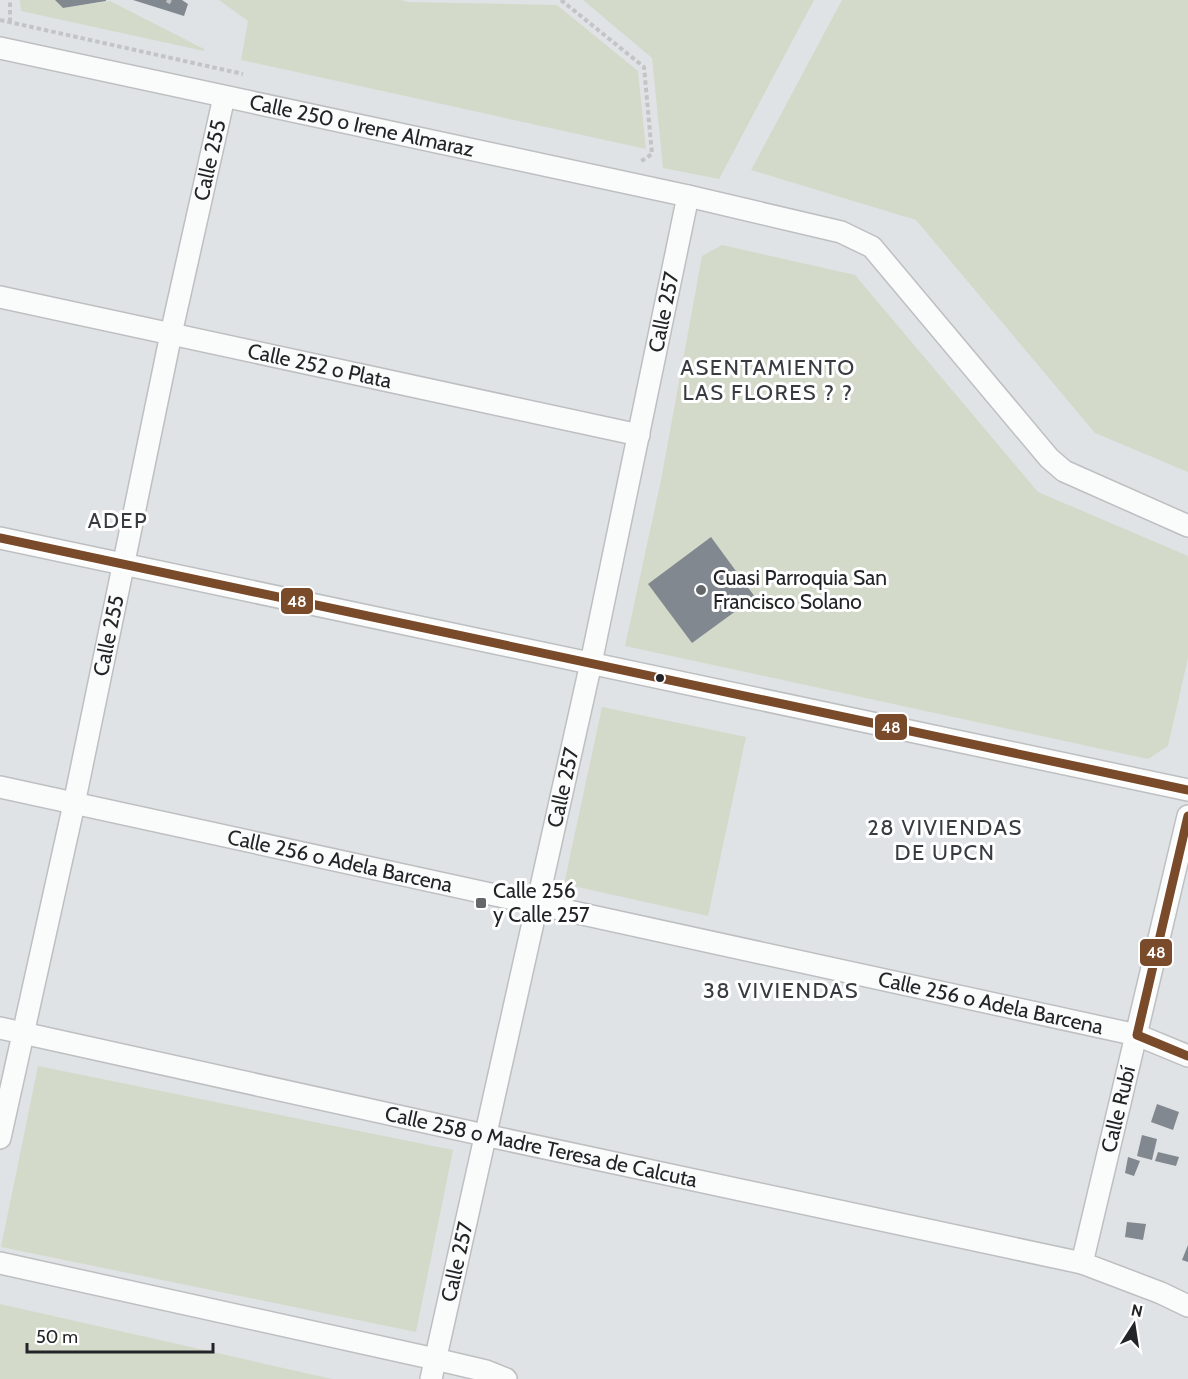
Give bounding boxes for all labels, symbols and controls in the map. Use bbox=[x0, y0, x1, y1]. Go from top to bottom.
street label: Calle 250 o Irene Almaraz bbox=[247, 89, 476, 162]
street label: Calle 255 bbox=[188, 117, 231, 203]
street label: Calle 257 bbox=[643, 269, 684, 354]
street label: Calle 252 o Plata bbox=[245, 338, 394, 393]
district label: ASENTAMIENTO LAS FLORES ? ? bbox=[680, 354, 856, 406]
district label: ADEP bbox=[88, 507, 148, 534]
place label: Cuasi Parroquia San Francisco Solano bbox=[713, 565, 887, 614]
marker: Cuasi Parroquia San Francisco Solano bbox=[694, 583, 708, 597]
line badge: 48 bbox=[280, 587, 314, 615]
text: 48 bbox=[287, 592, 307, 611]
street label: Calle 255 bbox=[88, 593, 129, 678]
unlabelled marker bbox=[654, 672, 666, 684]
line badge: 48 bbox=[874, 713, 908, 741]
text: 48 bbox=[881, 718, 901, 737]
street label: Calle 257 bbox=[542, 745, 584, 830]
district label: 28 VIVIENDAS DE UPCN bbox=[867, 814, 1023, 866]
street label: Calle 256 o Adela Barcena bbox=[225, 824, 455, 897]
place label: Calle 256 y Calle 257 bbox=[493, 878, 590, 927]
marker: Calle 256 y Calle 257 bbox=[474, 896, 488, 910]
line badge: 48 bbox=[1139, 938, 1173, 967]
text: 48 bbox=[1146, 943, 1166, 962]
street label: Calle 256 o Adela Barcena bbox=[876, 966, 1106, 1039]
district label: 38 VIVIENDAS bbox=[703, 977, 859, 1004]
street label: Calle Rubí bbox=[1096, 1063, 1140, 1155]
street label: Calle 258 o Madre Teresa de Calcuta bbox=[383, 1100, 700, 1192]
street label: Calle 257 bbox=[436, 1219, 478, 1304]
north arrow bbox=[1104, 1295, 1164, 1355]
text: N bbox=[1130, 1300, 1145, 1321]
scale bar bbox=[27, 1316, 213, 1354]
text: 50 m bbox=[36, 1326, 78, 1348]

